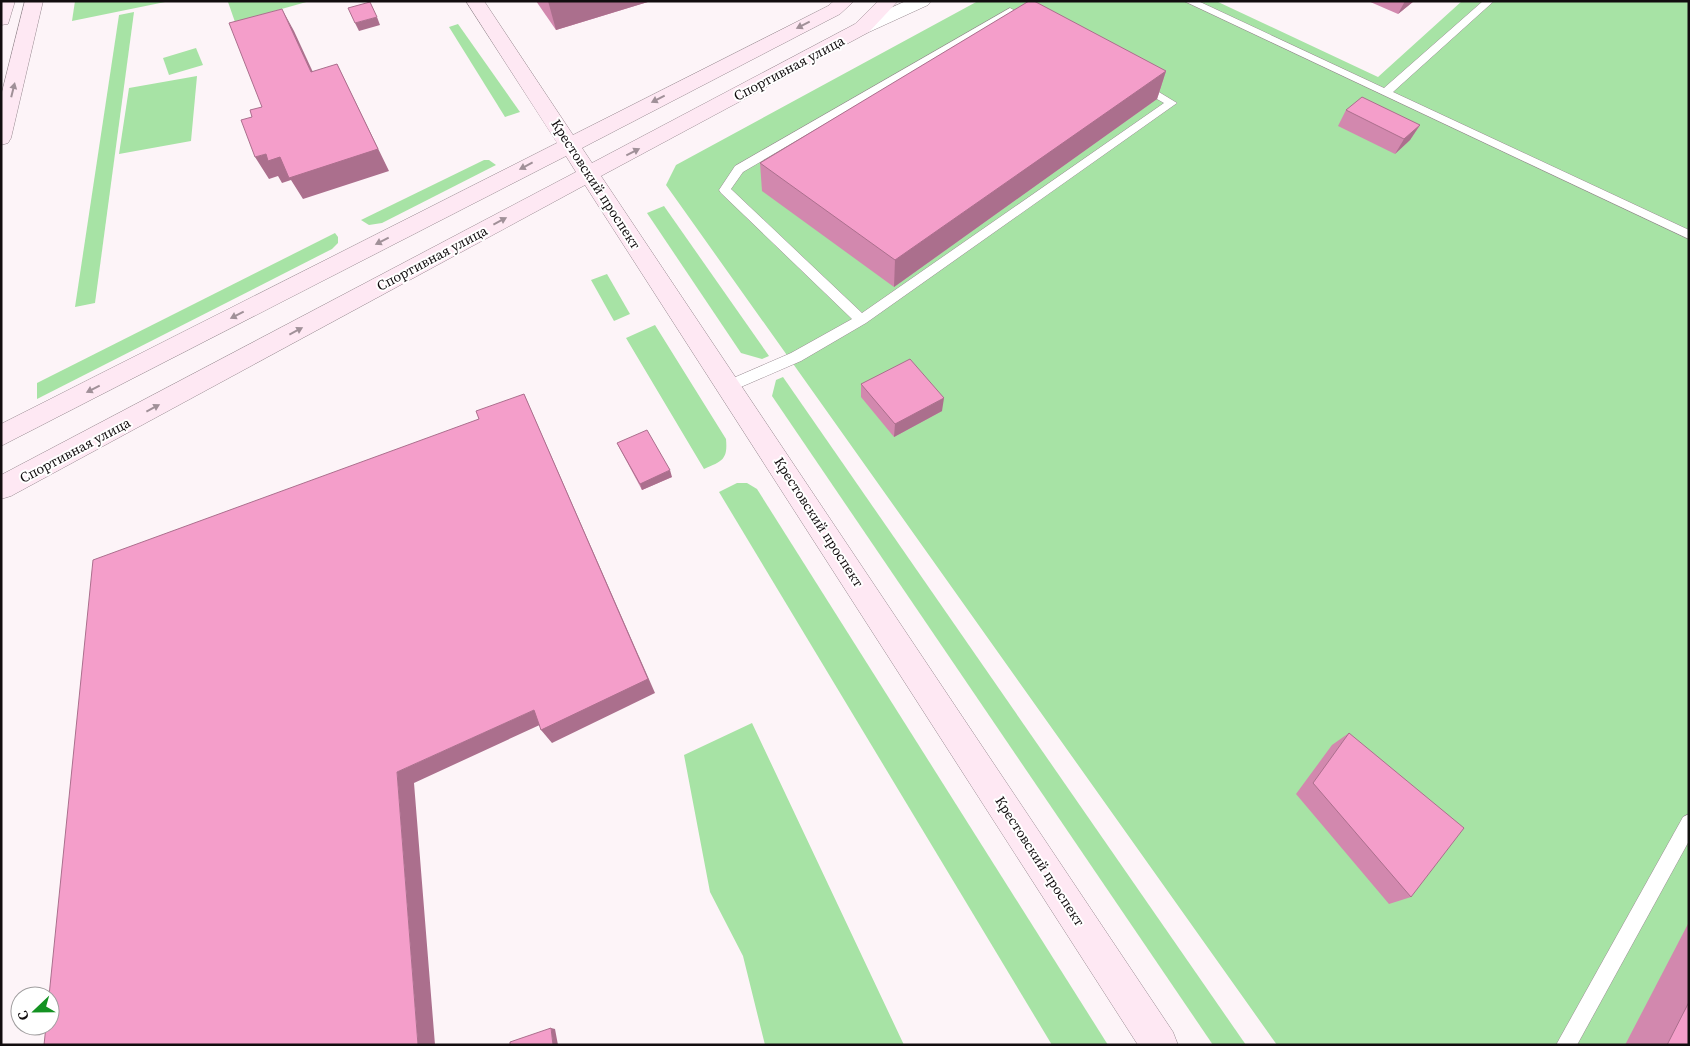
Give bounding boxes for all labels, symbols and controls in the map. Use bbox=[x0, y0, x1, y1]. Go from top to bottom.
one-way arrow bbox=[796, 21, 810, 29]
street label: Спортивная улица bbox=[730, 30, 849, 106]
one-way arrow bbox=[9, 83, 17, 98]
one-way arrow bbox=[651, 95, 665, 103]
street label: Крестовский проспект bbox=[546, 115, 646, 253]
one-way arrow bbox=[625, 148, 640, 156]
one-way arrow bbox=[519, 162, 533, 170]
one-way arrow bbox=[493, 217, 508, 225]
street label: Спортивная улица bbox=[373, 220, 492, 296]
one-way arrow bbox=[375, 237, 389, 245]
one-way arrow bbox=[230, 311, 244, 319]
one-way arrow bbox=[288, 327, 303, 335]
one-way arrow bbox=[85, 385, 100, 393]
one-way arrow bbox=[145, 404, 160, 412]
street label: Спортивная улица bbox=[16, 412, 135, 488]
street label: Крестовский проспект bbox=[769, 453, 869, 591]
street label: Крестовский проспект bbox=[990, 792, 1090, 930]
north arrow bbox=[10, 986, 60, 1036]
text: С bbox=[12, 1008, 34, 1024]

